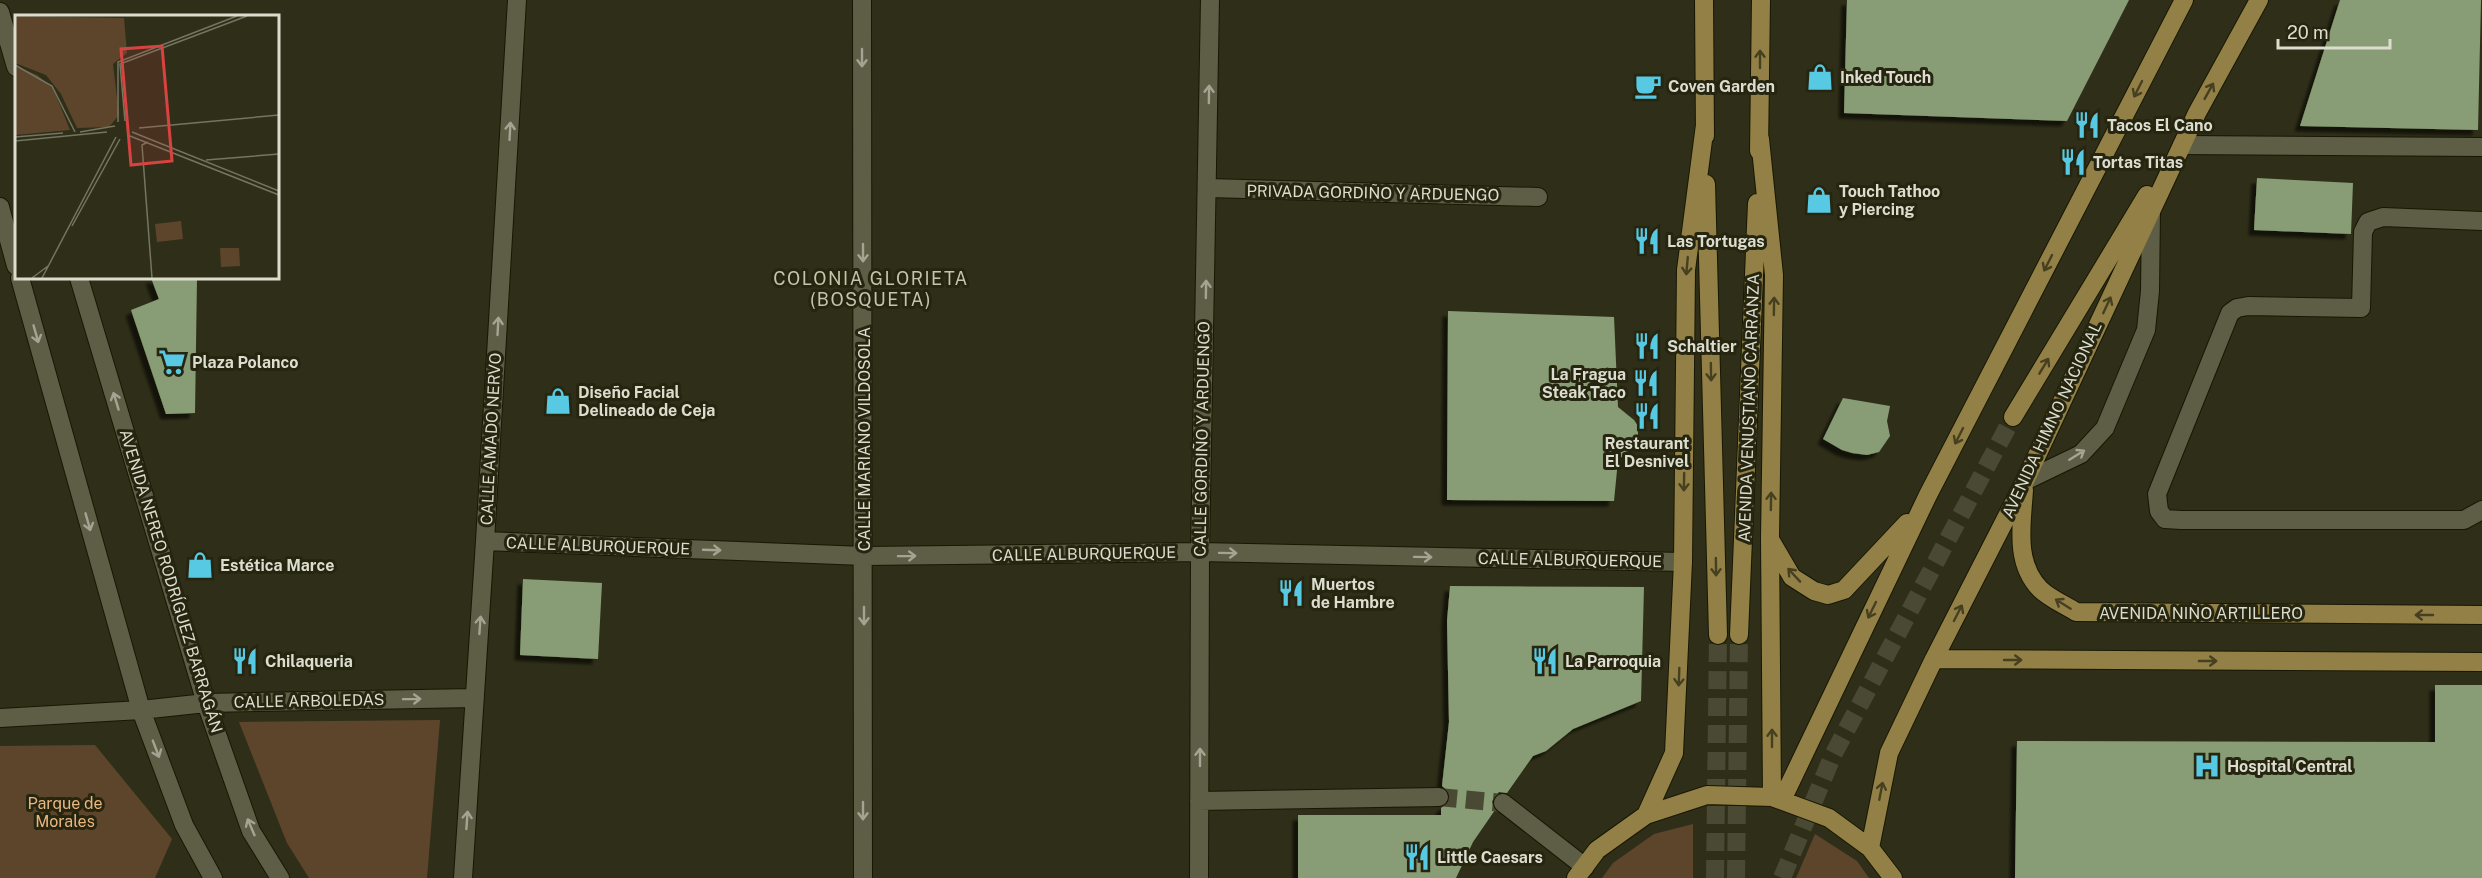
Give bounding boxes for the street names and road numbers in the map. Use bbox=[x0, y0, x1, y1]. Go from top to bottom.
street label: PRIVADA GORDIÑO Y ARDUENGO bbox=[1246, 180, 1500, 205]
street label: AVENIDA VENUSTIANO CARRANZA bbox=[1735, 273, 1763, 543]
street label: AVENIDA HIMNO NACIONAL bbox=[1998, 319, 2106, 521]
street label: CALLE GORDIÑO Y ARDUENGO bbox=[1189, 321, 1214, 557]
street label: CALLE MARIANO VILDOSOLA bbox=[855, 327, 874, 551]
street label: CALLE AMADO NERVO bbox=[477, 352, 505, 526]
street label: AVENIDA NEREO RODRÍGUEZ BARRAGÁN bbox=[116, 426, 227, 735]
street label: CALLE ALBURQUERQUE bbox=[506, 533, 690, 559]
street label: CALLE ALBURQUERQUE bbox=[992, 543, 1176, 565]
street label: CALLE ALBURQUERQUE bbox=[1478, 549, 1662, 571]
street label: AVENIDA NIÑO ARTILLERO bbox=[2099, 603, 2303, 623]
street label: CALLE ARBOLEDAS bbox=[233, 690, 385, 712]

